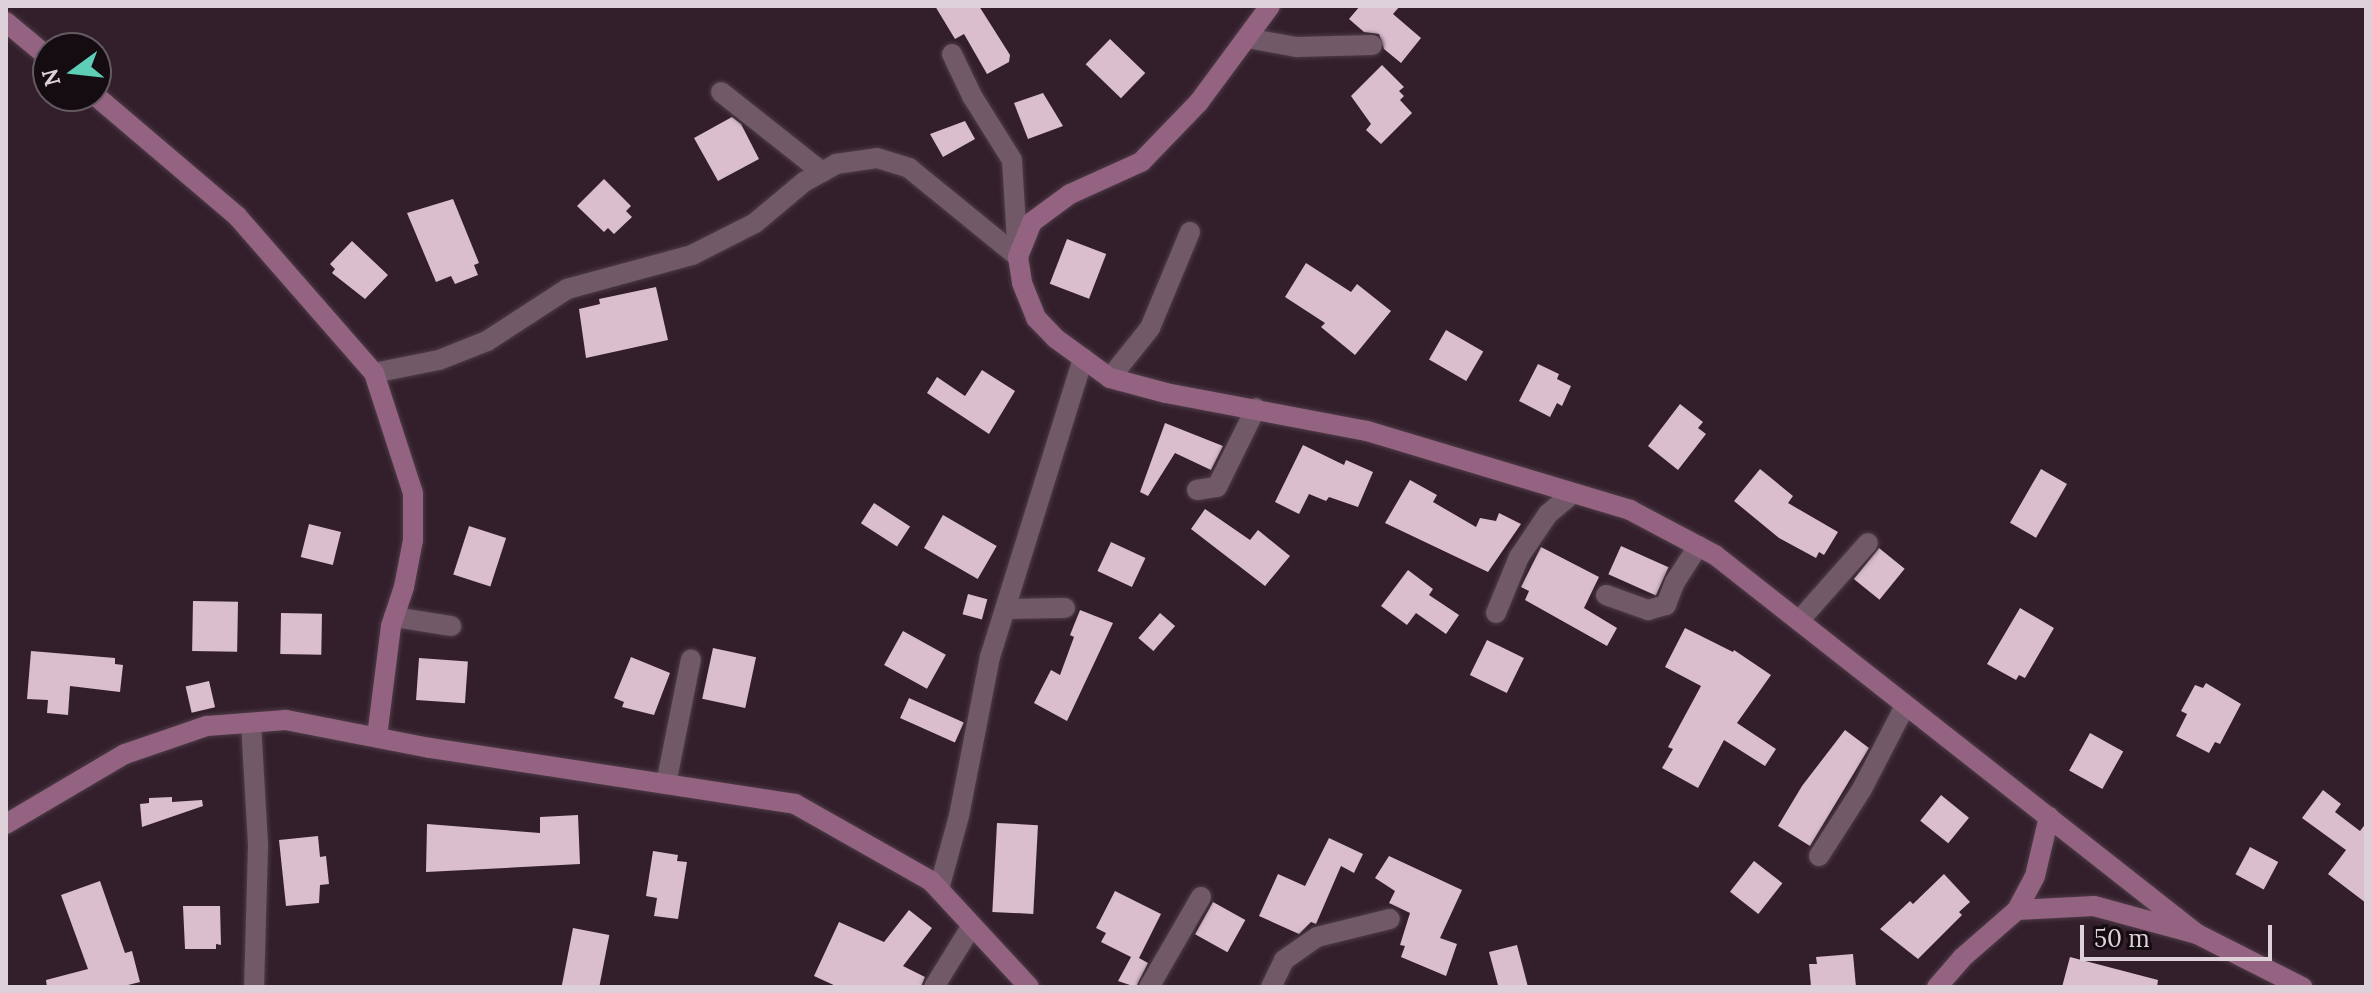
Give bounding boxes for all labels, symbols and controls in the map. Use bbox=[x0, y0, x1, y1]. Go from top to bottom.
north arrow bbox=[32, 32, 112, 112]
text: N bbox=[35, 66, 66, 90]
scale bar bbox=[2084, 909, 2276, 959]
text: 50 m bbox=[2094, 923, 2150, 954]

